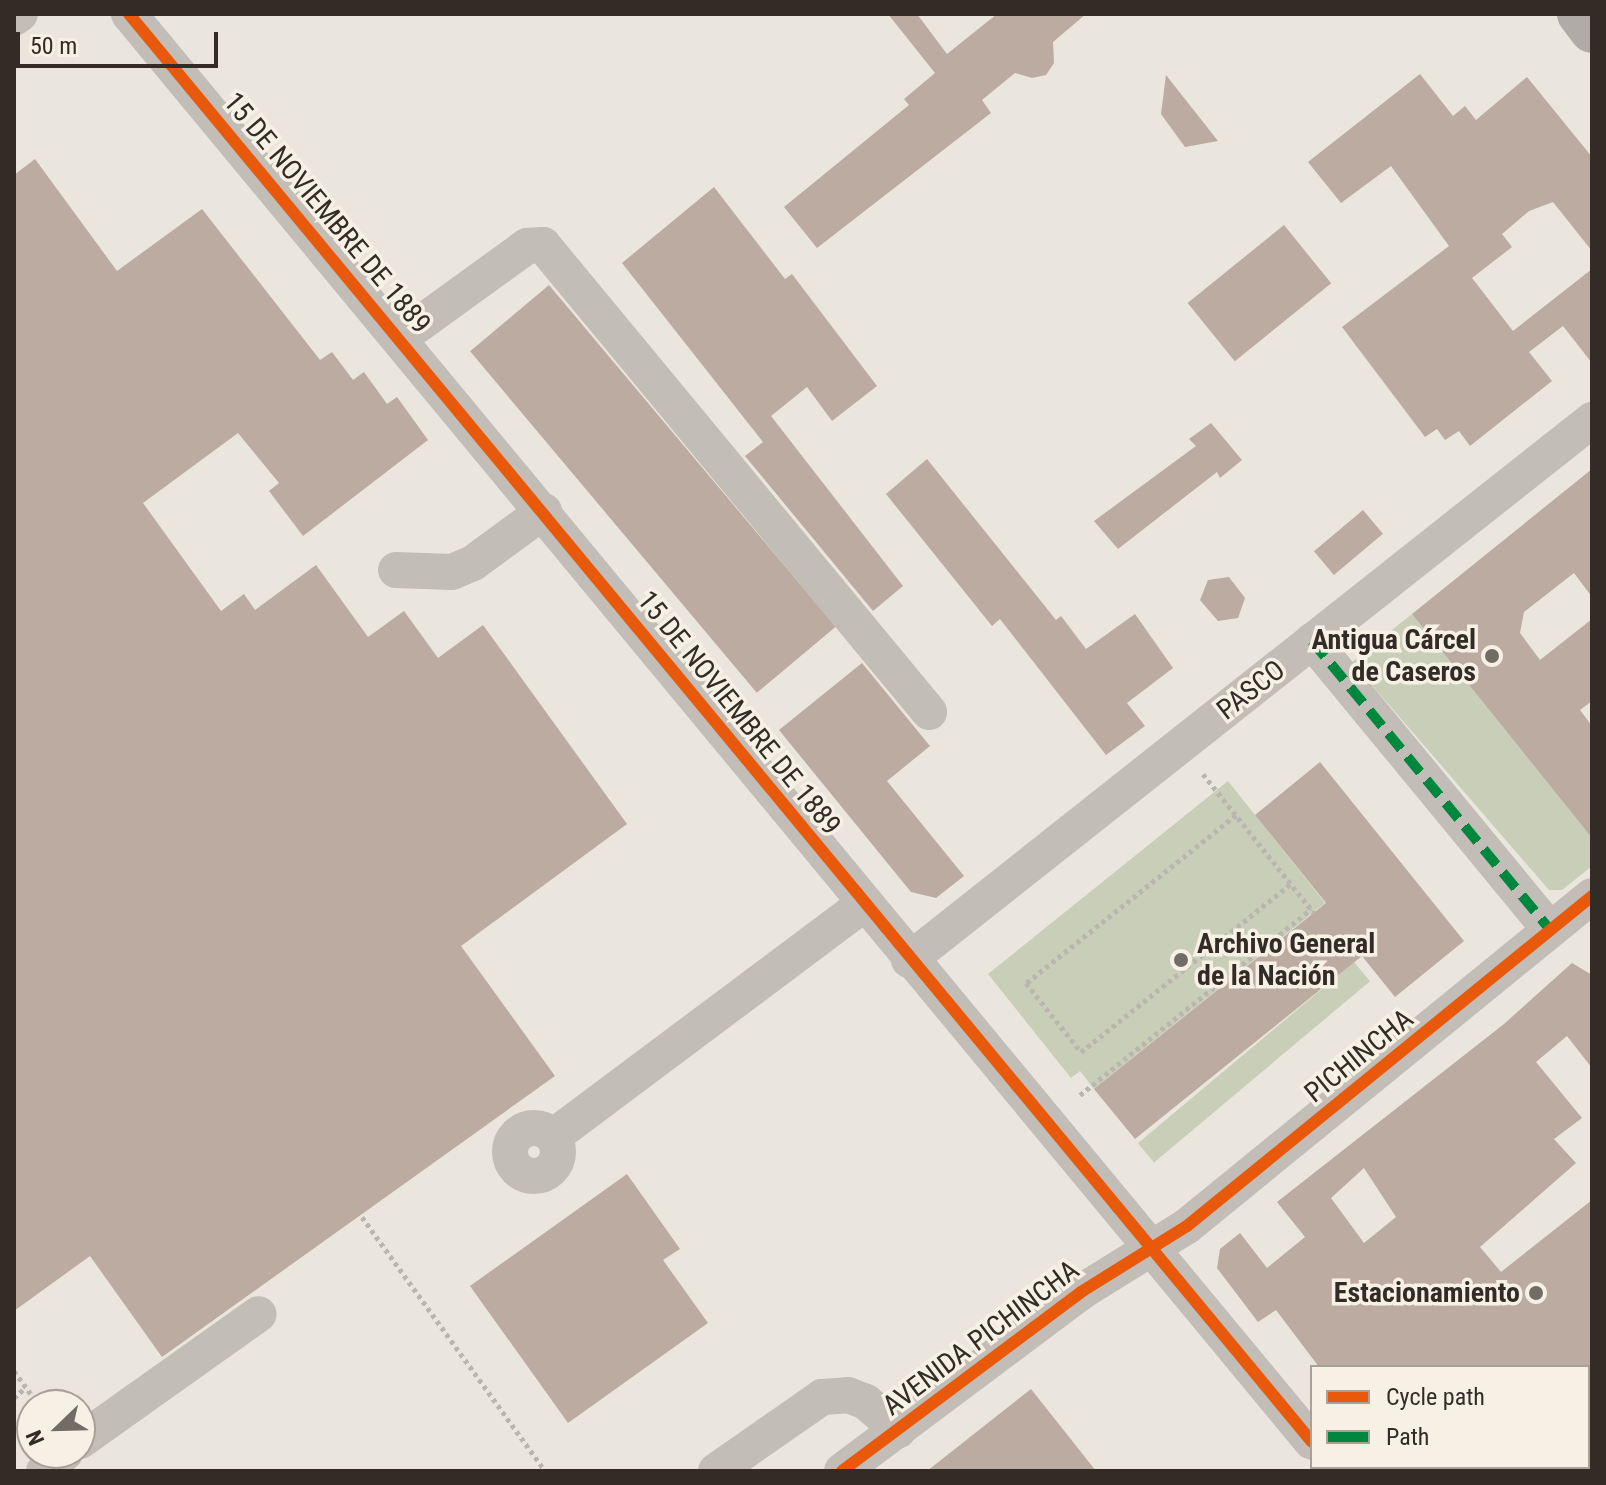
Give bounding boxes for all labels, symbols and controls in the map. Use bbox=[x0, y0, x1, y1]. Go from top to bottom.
scale bar bbox=[20, 16, 222, 66]
text: 50 m bbox=[30, 32, 77, 60]
street label: 15 DE NOVIEMBRE DE 1889 bbox=[216, 86, 438, 340]
street label: 15 DE NOVIEMBRE DE 1889 bbox=[630, 584, 848, 842]
place label: Antigua Cárcel de Caseros bbox=[1312, 623, 1476, 689]
marker: Antigua Cárcel de Caseros bbox=[1483, 647, 1501, 665]
street label: PASCO bbox=[1210, 653, 1292, 727]
place label: Archivo General de la Nación bbox=[1197, 927, 1375, 993]
marker: Archivo General de la Nación bbox=[1172, 951, 1190, 969]
street label: PICHINCHA bbox=[1298, 1002, 1420, 1110]
street label: AVENIDA PICHINCHA bbox=[876, 1253, 1086, 1423]
place label: Estacionamiento bbox=[1334, 1276, 1520, 1310]
marker: Estacionamiento bbox=[1527, 1284, 1545, 1302]
legend bbox=[1310, 1365, 1590, 1469]
text: Cycle path bbox=[1386, 1383, 1485, 1411]
north arrow bbox=[16, 1389, 96, 1469]
text: Path bbox=[1386, 1423, 1429, 1451]
text: N bbox=[21, 1427, 49, 1449]

